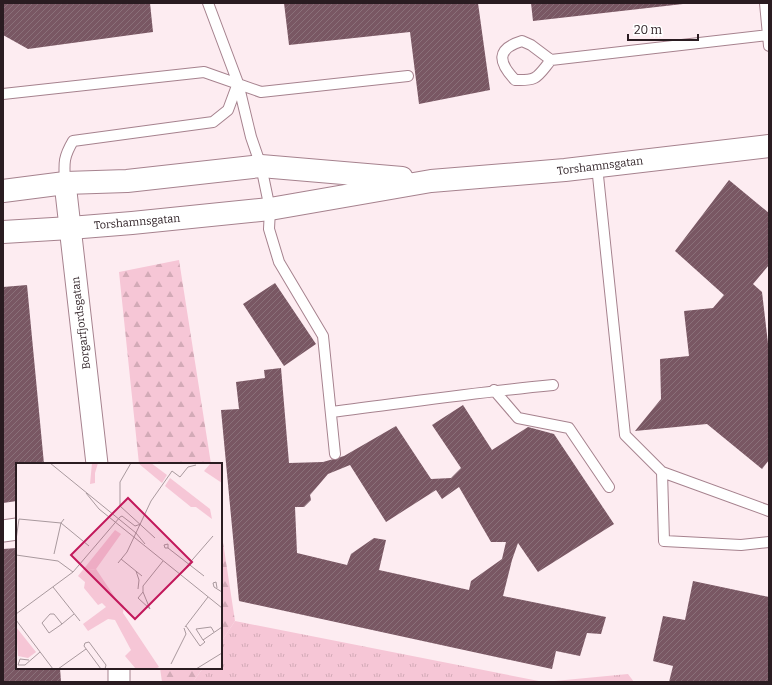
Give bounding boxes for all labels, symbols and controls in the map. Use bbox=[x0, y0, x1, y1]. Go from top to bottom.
scale bar bbox=[628, 16, 698, 42]
text: 20 m bbox=[634, 23, 663, 37]
street label: Torshamnsgatan bbox=[556, 154, 644, 178]
street label: Torshamnsgatan bbox=[93, 212, 181, 232]
street label: Borgarfjordsgatan bbox=[69, 276, 93, 370]
inset map bbox=[16, 463, 222, 669]

